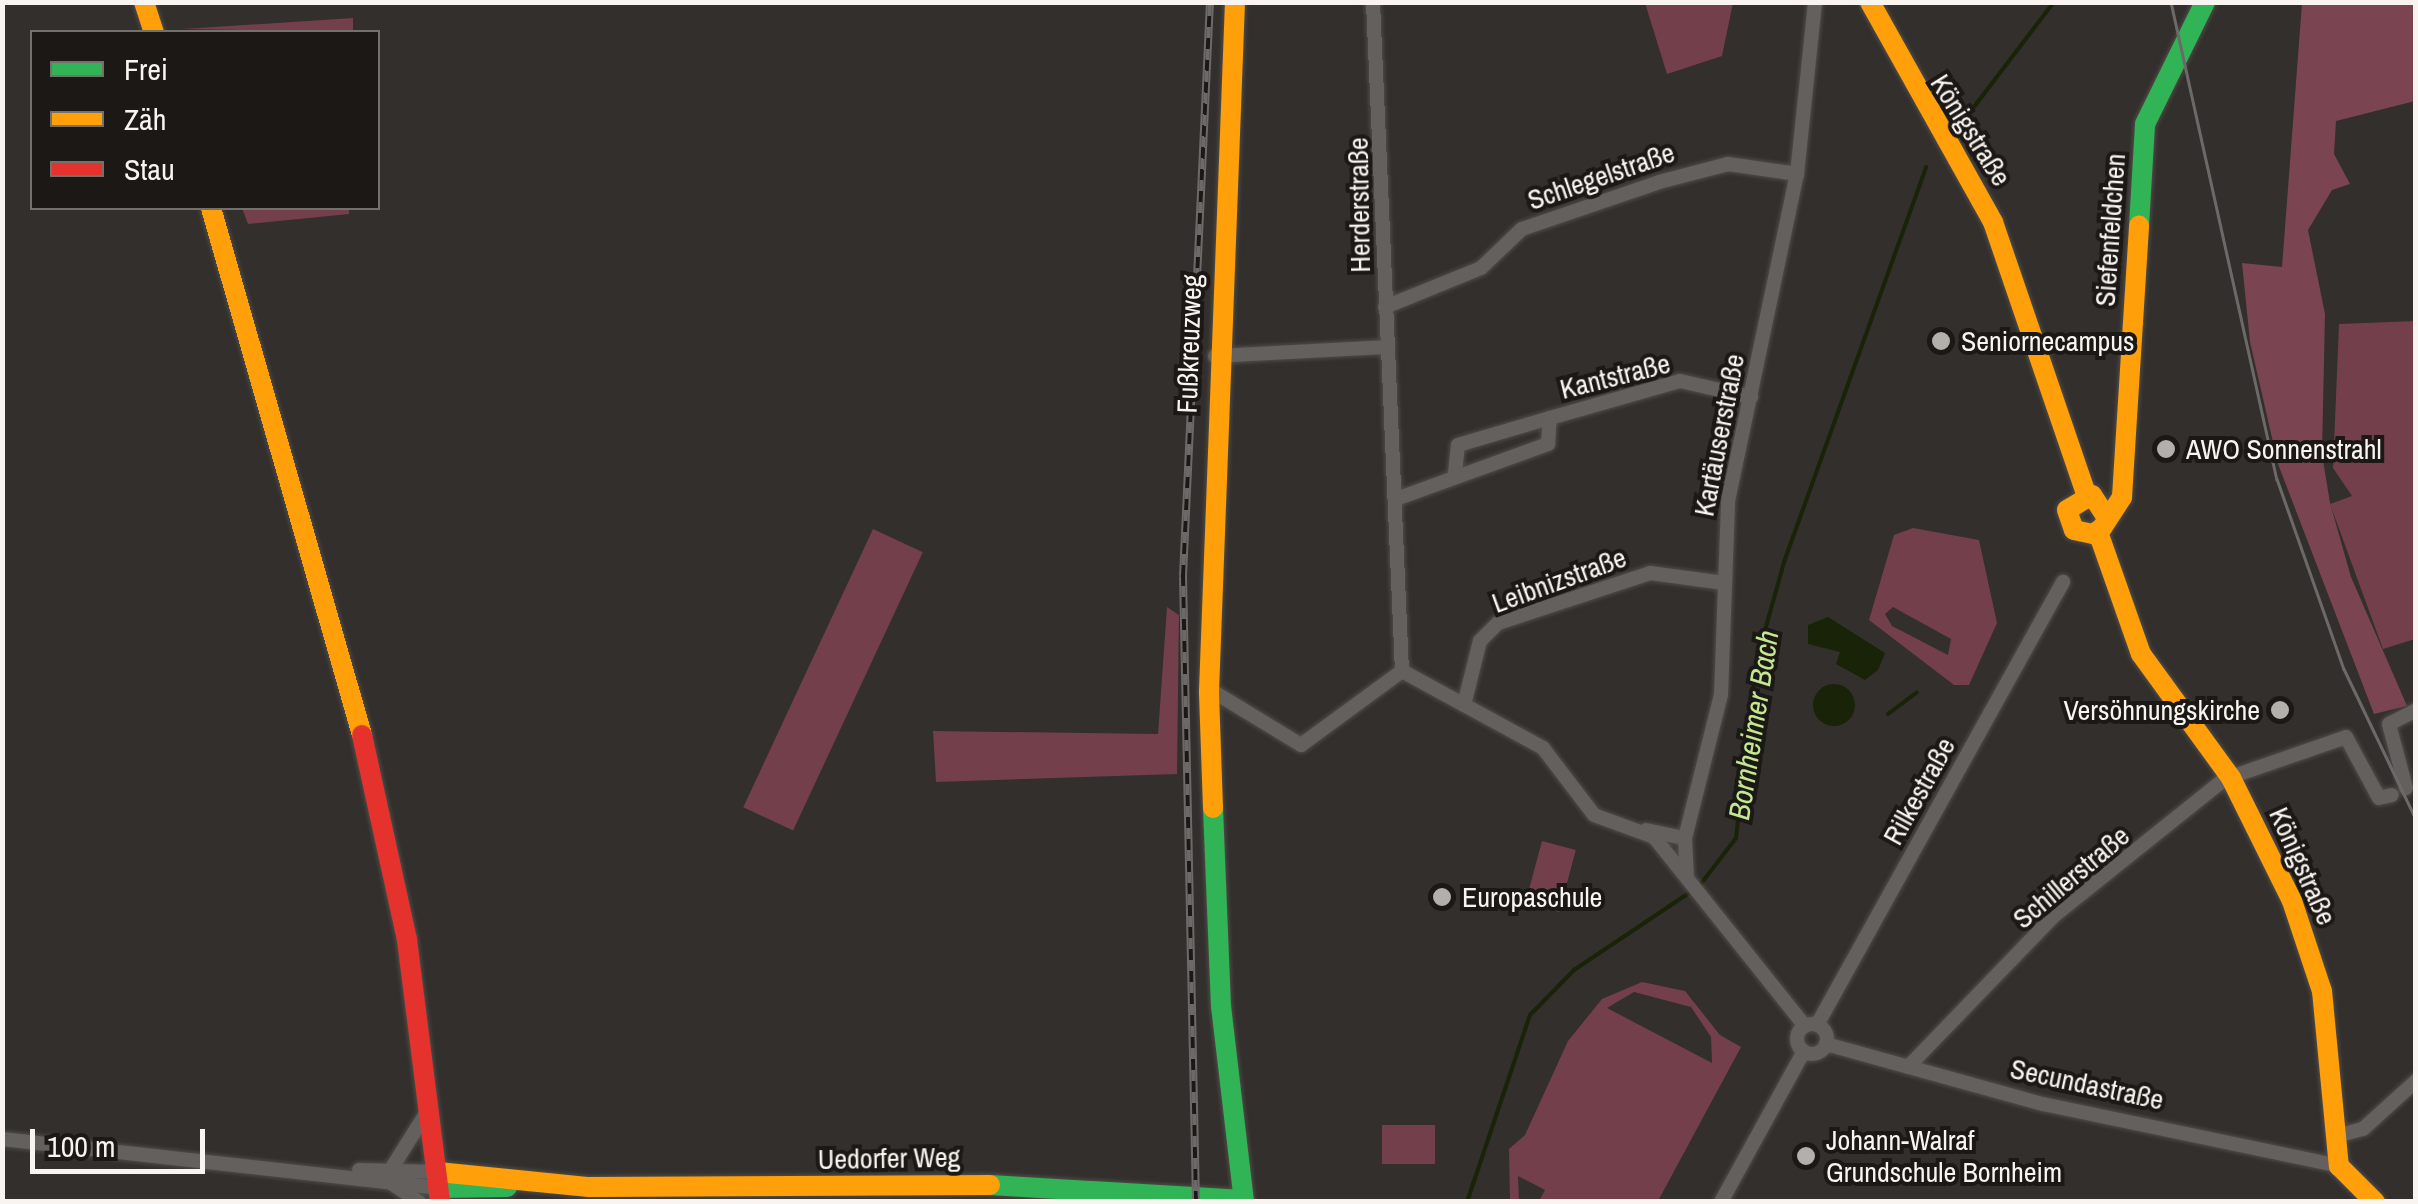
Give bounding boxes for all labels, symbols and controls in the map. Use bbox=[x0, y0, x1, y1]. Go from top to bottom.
legend bbox=[30, 30, 380, 210]
text: Frei bbox=[124, 49, 168, 89]
street label: Königstraße bbox=[1924, 68, 2018, 192]
text: Zäh bbox=[124, 99, 166, 139]
street label: Schlegelstraße bbox=[1523, 135, 1679, 217]
street label: Herderstraße bbox=[1341, 137, 1377, 273]
text: Stau bbox=[124, 149, 175, 189]
street label: Siefenfeldchen bbox=[2088, 152, 2132, 308]
street label: Fußkreuzweg bbox=[1170, 274, 1208, 414]
place label: Seniornecampus bbox=[1961, 324, 2135, 358]
marker: Seniornecampus bbox=[1930, 330, 1952, 352]
street label: Kantstraße bbox=[1556, 346, 1674, 406]
street label: Kartäuserstraße bbox=[1687, 351, 1751, 519]
place label: AWO Sonnenstrahl bbox=[2186, 432, 2382, 466]
marker: AWO Sonnenstrahl bbox=[2155, 438, 2177, 460]
street label: Leibnizstraße bbox=[1487, 540, 1631, 620]
water label: Bornheimer Bach bbox=[1720, 628, 1786, 822]
place label: Versöhnungskirche bbox=[2063, 693, 2260, 727]
marker: Versöhnungskirche bbox=[2269, 699, 2291, 721]
street label: Rilkestraße bbox=[1876, 732, 1962, 850]
street label: Königstraße bbox=[2262, 802, 2344, 930]
street label: Schillerstraße bbox=[2006, 819, 2136, 935]
place label: Europaschule bbox=[1462, 880, 1602, 914]
marker: Europaschule bbox=[1431, 886, 1453, 908]
street label: Secundastraße bbox=[2007, 1051, 2167, 1117]
scale bar bbox=[35, 1109, 210, 1171]
place label: Johann-Walraf Grundschule Bornheim bbox=[1826, 1123, 2062, 1189]
text: 100 m bbox=[47, 1126, 115, 1166]
street label: Uedorfer Weg bbox=[817, 1140, 961, 1176]
marker: Johann-Walraf Grundschule Bornheim bbox=[1795, 1145, 1817, 1167]

